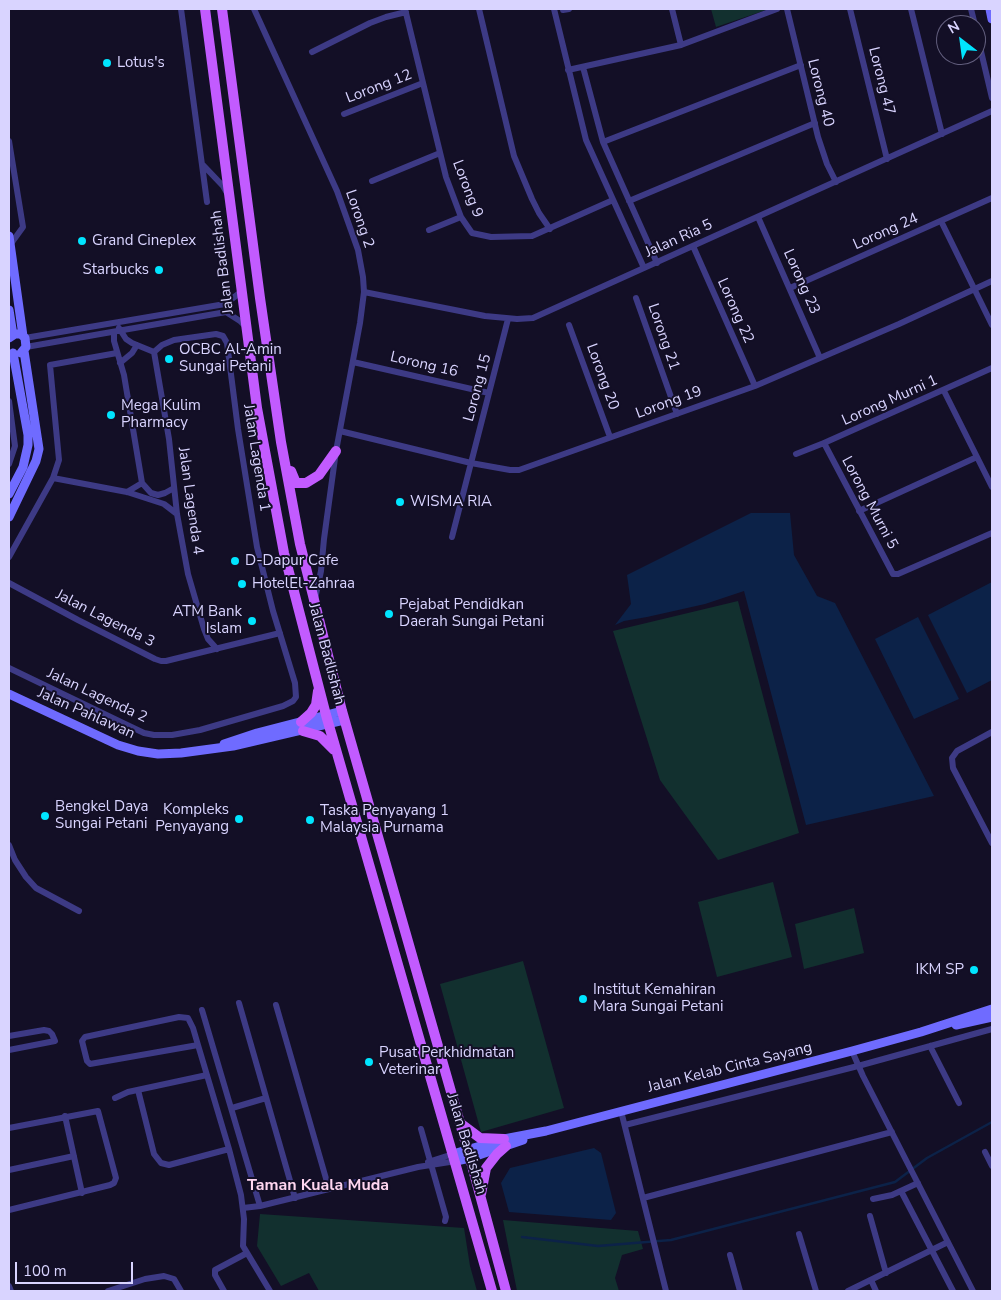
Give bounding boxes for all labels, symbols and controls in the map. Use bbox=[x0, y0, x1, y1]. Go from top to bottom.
north arrow bbox=[936, 15, 986, 65]
text: N bbox=[944, 17, 963, 38]
street label: Lorong 47 bbox=[864, 45, 898, 117]
place label: Lotus's bbox=[117, 54, 165, 72]
marker: Lotus's bbox=[101, 57, 113, 69]
street label: Lorong 40 bbox=[803, 57, 837, 129]
street label: Lorong 12 bbox=[343, 66, 415, 108]
street label: Lorong 9 bbox=[448, 158, 486, 220]
street label: Lorong 2 bbox=[341, 188, 377, 250]
street label: Jalan Badlishah bbox=[208, 209, 238, 315]
street label: Lorong 24 bbox=[851, 210, 921, 254]
street label: Jalan Ria 5 bbox=[642, 216, 716, 262]
place label: Grand Cineplex bbox=[92, 232, 196, 250]
marker: Grand Cineplex bbox=[76, 235, 88, 247]
street label: Lorong 23 bbox=[779, 247, 823, 317]
place label: Starbucks bbox=[83, 261, 149, 279]
marker: Starbucks bbox=[153, 264, 165, 276]
street label: Lorong 22 bbox=[713, 276, 757, 346]
street label: Lorong 21 bbox=[643, 301, 683, 373]
place label: OCBC Al-Amin Sungai Petani bbox=[179, 341, 282, 376]
street label: Lorong 20 bbox=[582, 341, 622, 413]
street label: Lorong 16 bbox=[388, 348, 460, 382]
street label: Lorong 15 bbox=[460, 352, 496, 424]
marker: OCBC Al-Amin Sungai Petani bbox=[163, 353, 175, 365]
street label: Lorong Murni 1 bbox=[839, 372, 941, 430]
street label: Lorong 19 bbox=[633, 383, 705, 423]
place label: Mega Kulim Pharmacy bbox=[121, 397, 201, 432]
street label: Jalan Lagenda 1 bbox=[239, 403, 273, 513]
marker: Mega Kulim Pharmacy bbox=[105, 409, 117, 421]
street label: Jalan Lagenda 4 bbox=[174, 446, 206, 556]
street label: Lorong Murni 5 bbox=[837, 453, 901, 553]
place label: WISMA RIA bbox=[410, 493, 492, 511]
marker: WISMA RIA bbox=[394, 496, 406, 508]
place label: D-Dapur Cafe bbox=[245, 552, 339, 570]
marker: D-Dapur Cafe bbox=[229, 555, 241, 567]
place label: HotelEl-Zahraa bbox=[252, 575, 355, 593]
marker: HotelEl-Zahraa bbox=[236, 578, 248, 590]
street label: Jalan Lagenda 3 bbox=[53, 586, 157, 652]
place label: Pejabat Pendidkan Daerah Sungai Petani bbox=[399, 596, 544, 631]
street label: Jalan Badlishah bbox=[304, 601, 348, 707]
place label: ATM Bank Islam bbox=[172, 603, 242, 638]
marker: Pejabat Pendidkan Daerah Sungai Petani bbox=[383, 608, 395, 620]
marker: ATM Bank Islam bbox=[246, 615, 258, 627]
street label: Jalan Lagenda 2 bbox=[44, 665, 150, 727]
street label: Jalan Pahlawan bbox=[35, 685, 137, 743]
place label: Bengkel Daya Sungai Petani bbox=[55, 798, 149, 833]
place label: Kompleks Penyayang bbox=[155, 801, 229, 836]
place label: Taska Penyayang 1 Malaysia Purnama bbox=[320, 802, 449, 837]
marker: Bengkel Daya Sungai Petani bbox=[39, 810, 51, 822]
marker: Kompleks Penyayang bbox=[233, 813, 245, 825]
marker: Taska Penyayang 1 Malaysia Purnama bbox=[304, 814, 316, 826]
place label: IKM SP bbox=[915, 961, 964, 979]
marker: IKM SP bbox=[968, 964, 980, 976]
place label: Institut Kemahiran Mara Sungai Petani bbox=[593, 981, 723, 1016]
marker: Institut Kemahiran Mara Sungai Petani bbox=[577, 993, 589, 1005]
street label: Jalan Kelab Cinta Sayang bbox=[646, 1039, 814, 1097]
place label: Pusat Perkhidmatan Veterinar bbox=[379, 1044, 514, 1079]
marker: Pusat Perkhidmatan Veterinar bbox=[363, 1056, 375, 1068]
street label: Jalan Badlishah bbox=[442, 1091, 490, 1197]
district label: Taman Kuala Muda bbox=[247, 1176, 389, 1196]
scale bar bbox=[18, 1252, 135, 1284]
text: 100 m bbox=[23, 1261, 67, 1281]

